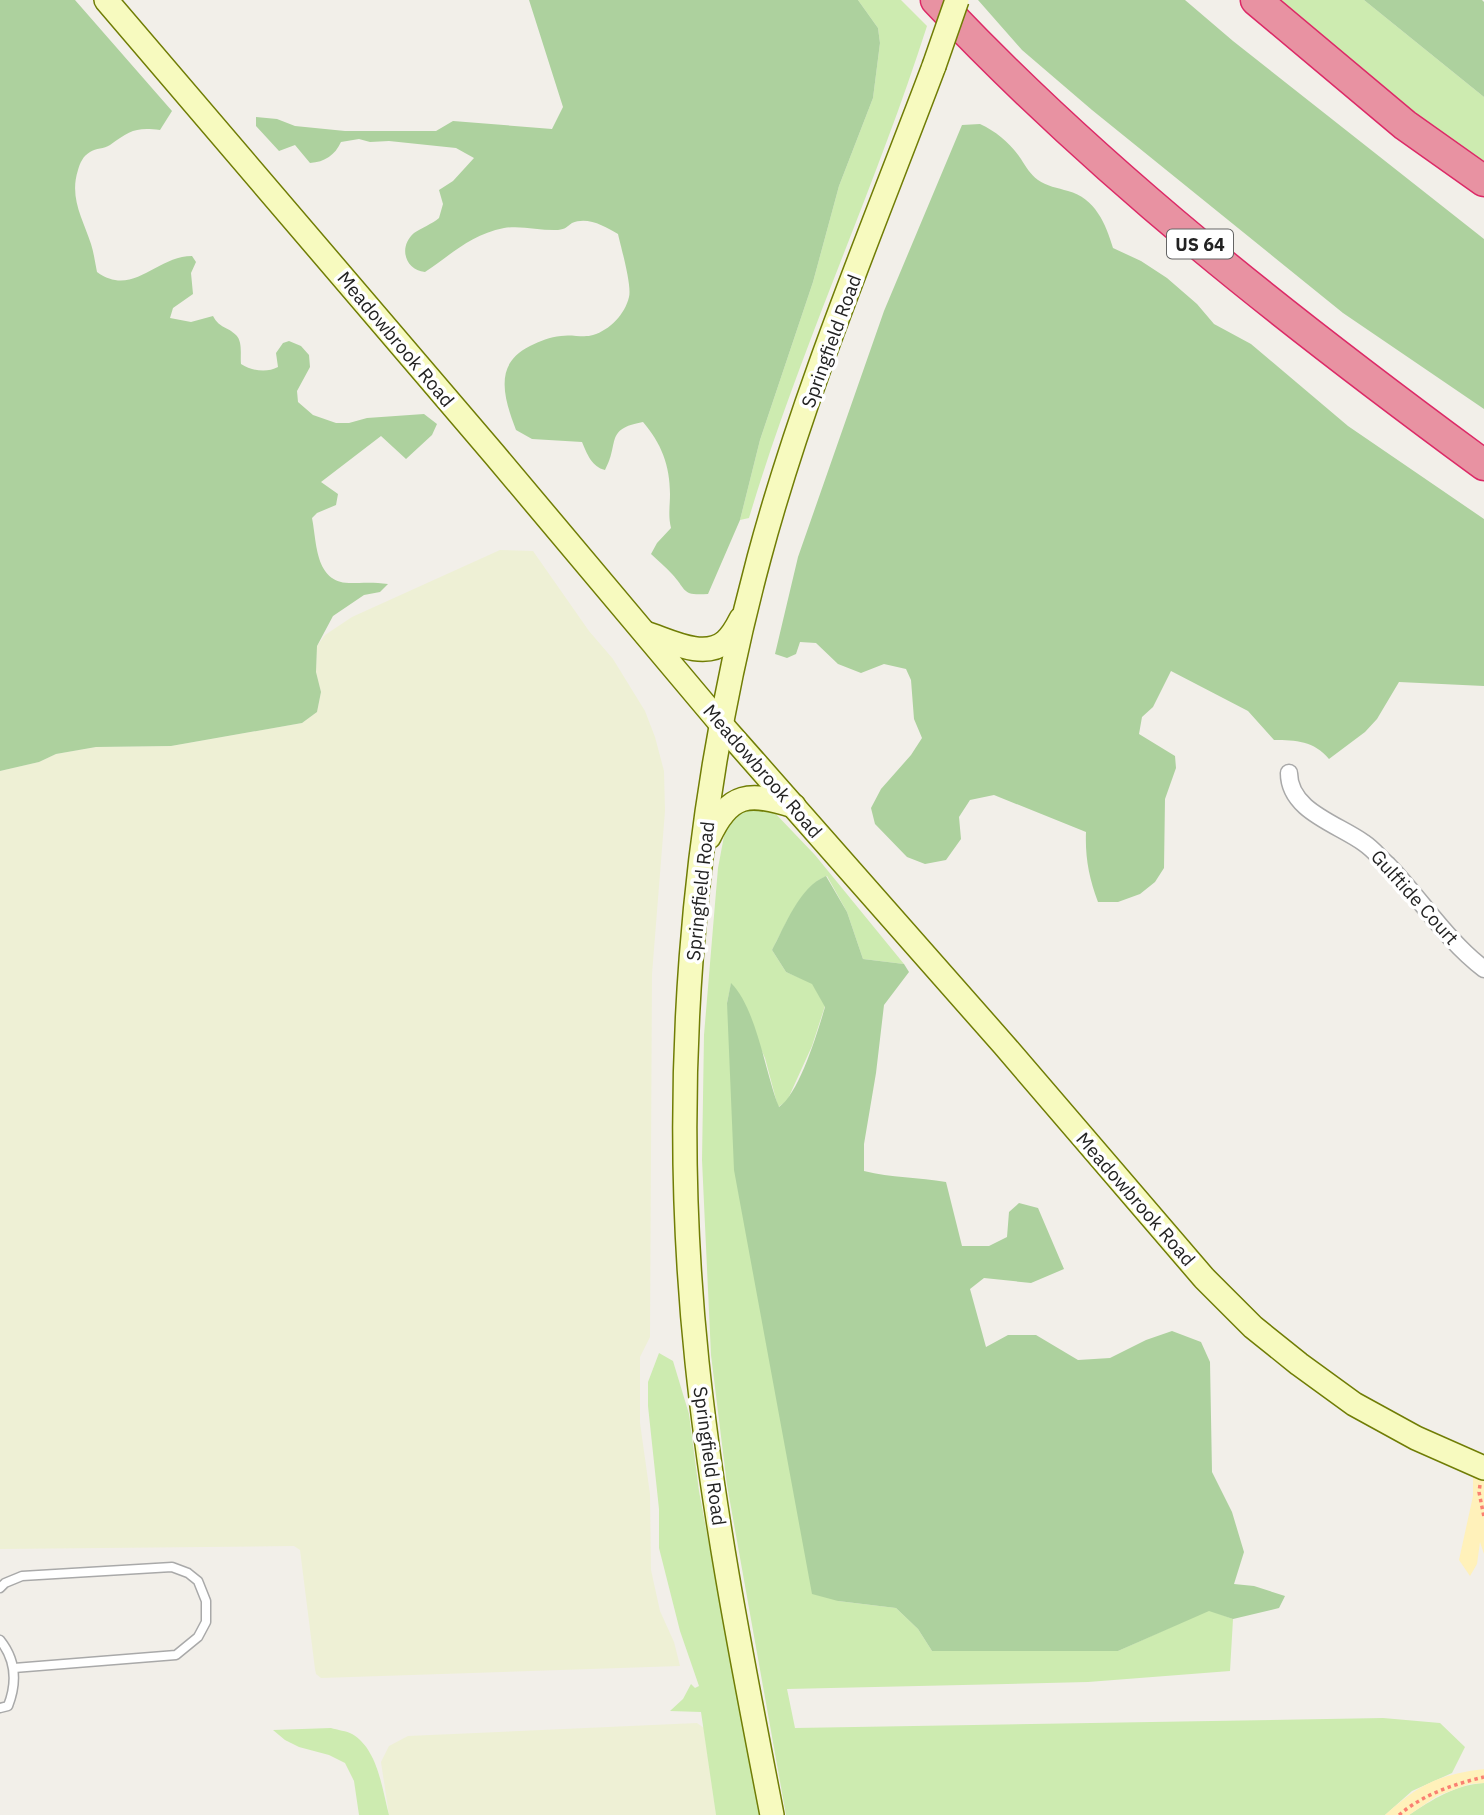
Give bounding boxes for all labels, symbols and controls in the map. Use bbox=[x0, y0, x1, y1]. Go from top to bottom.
road number: US 64 bbox=[1167, 230, 1233, 258]
street label: Meadowbrook Road bbox=[332, 266, 460, 412]
street label: Springfield Road bbox=[796, 271, 866, 411]
street label: Meadowbrook Road bbox=[698, 699, 828, 843]
street label: Springfield Road bbox=[681, 820, 719, 962]
street label: Gulftide Court bbox=[1366, 845, 1464, 949]
street label: Meadowbrook Road bbox=[1071, 1127, 1201, 1271]
street label: Springfield Road bbox=[688, 1385, 732, 1527]

